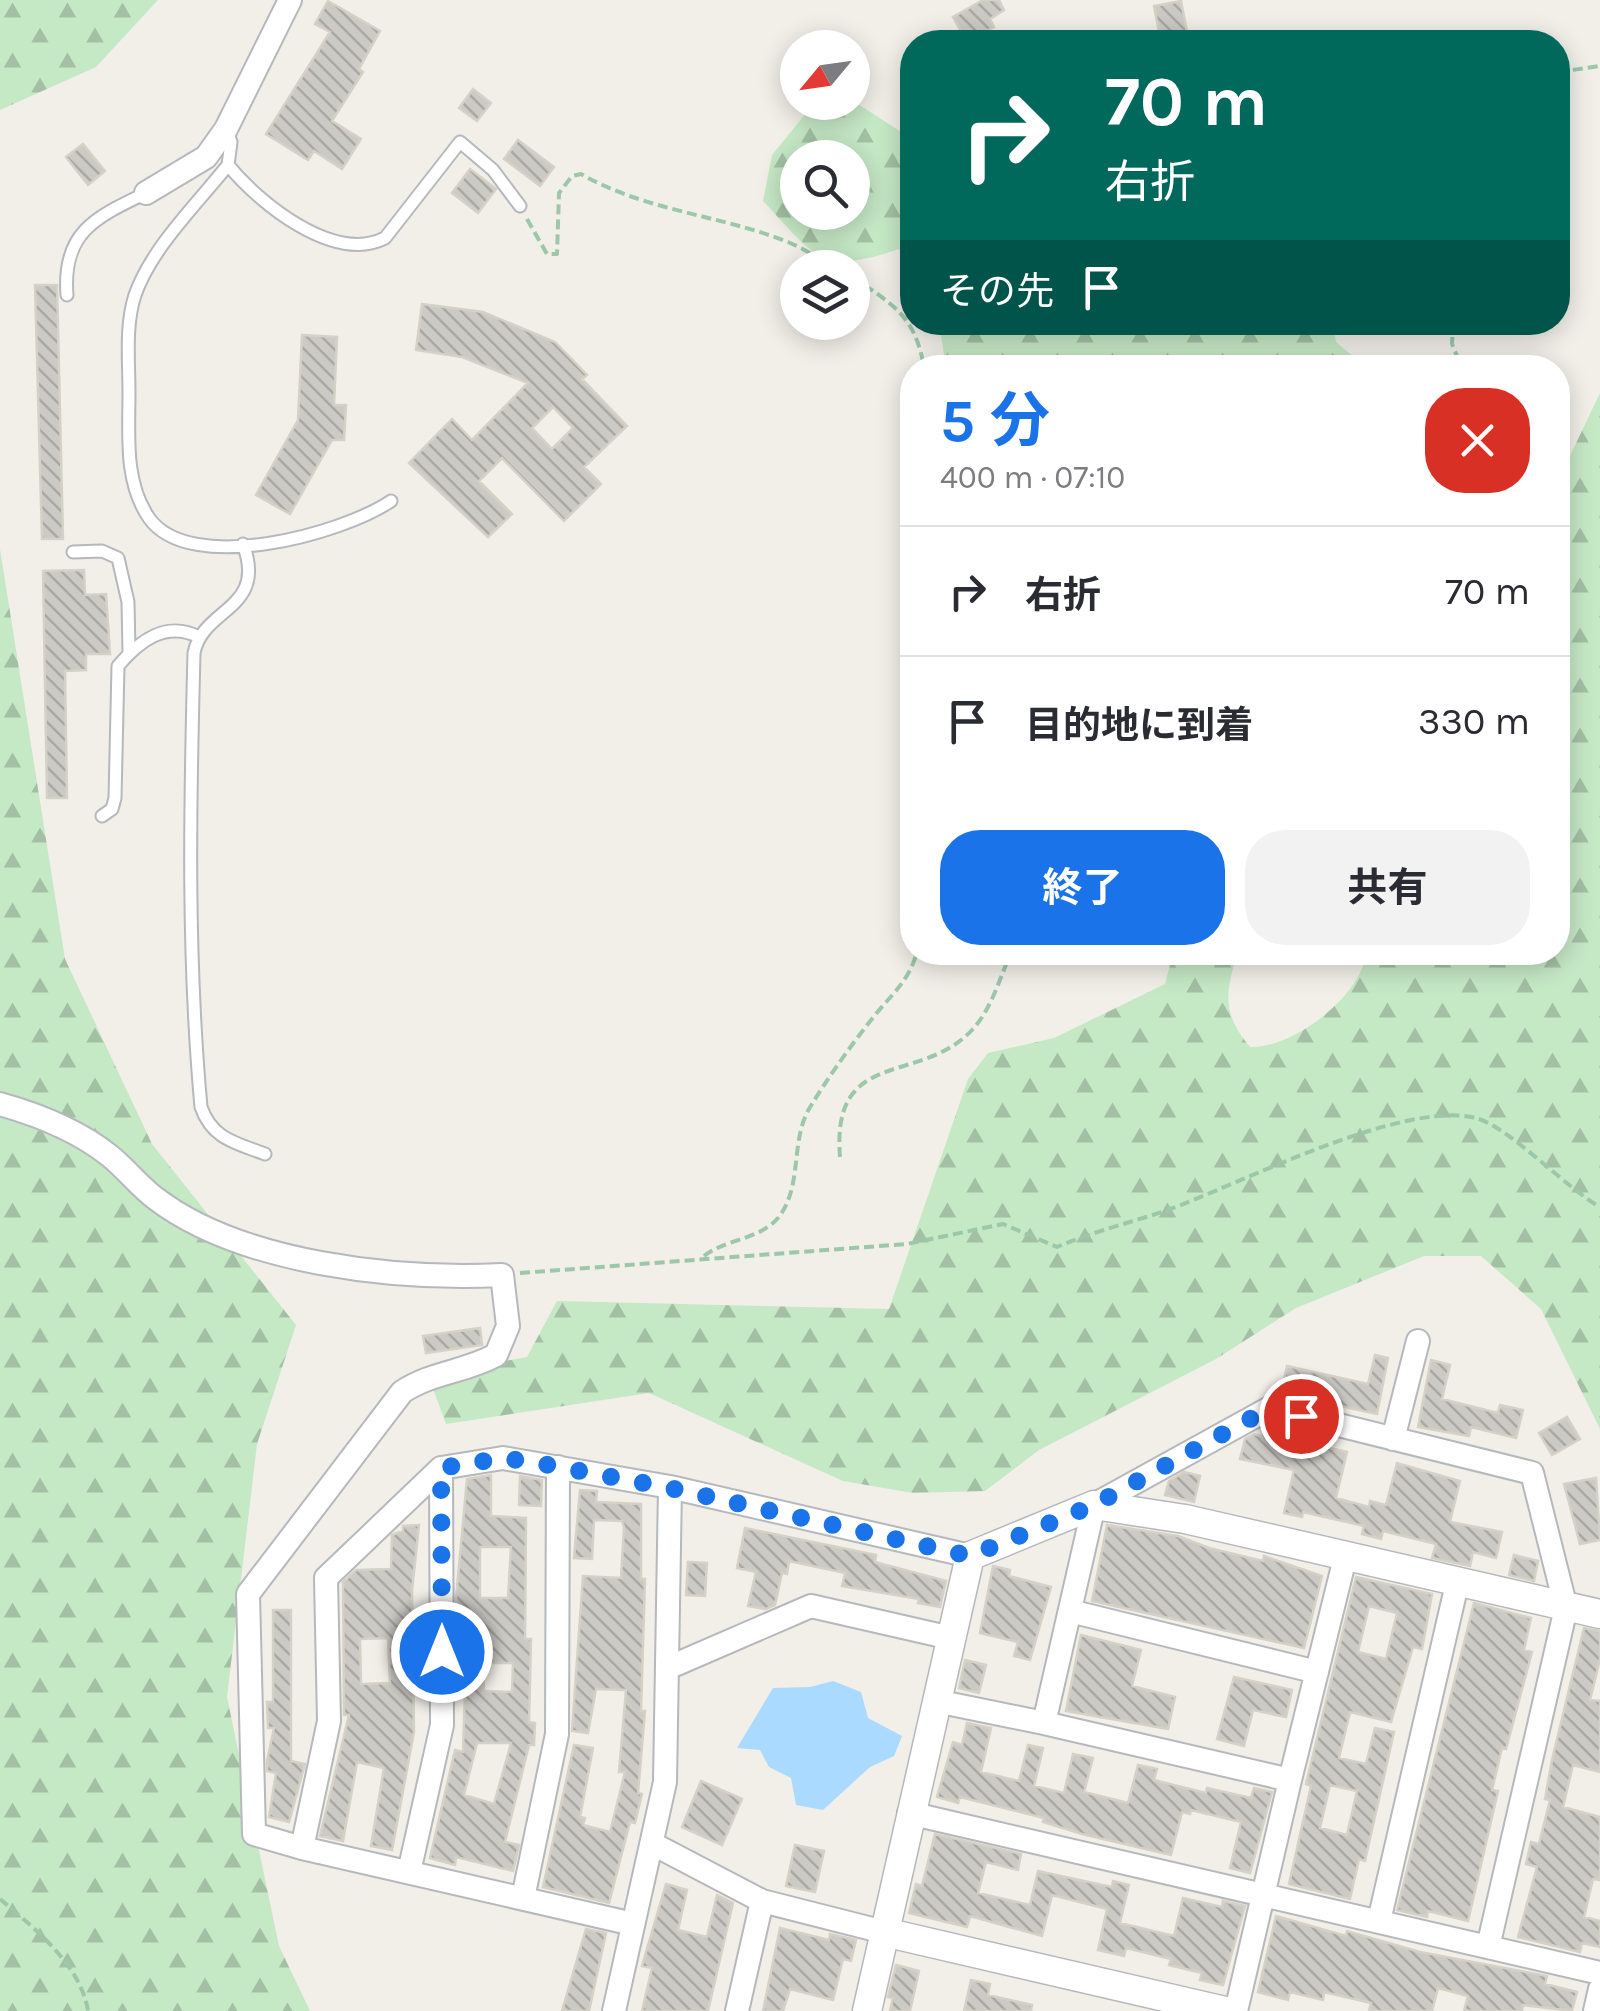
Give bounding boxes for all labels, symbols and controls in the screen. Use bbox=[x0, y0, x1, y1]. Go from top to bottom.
north arrow bbox=[780, 30, 870, 120]
map controls bbox=[780, 30, 870, 340]
text: 70 m bbox=[1105, 61, 1268, 143]
icon: right bbox=[940, 70, 1070, 200]
button: search bbox=[780, 140, 870, 230]
text: 右折 bbox=[1105, 156, 1195, 208]
button: layers bbox=[780, 250, 870, 340]
icon: arrive bbox=[1074, 260, 1129, 315]
text: その先 bbox=[940, 269, 1054, 314]
text: 5 分 bbox=[940, 386, 1050, 456]
button: close bbox=[1425, 388, 1530, 493]
text: 400 m · 07:10 bbox=[940, 459, 1125, 496]
icon: right bbox=[940, 564, 995, 619]
text: 70 m bbox=[1445, 569, 1530, 614]
text: 右折 bbox=[1025, 573, 1101, 618]
icon: arrive bbox=[940, 694, 995, 749]
text: 330 m bbox=[1418, 699, 1530, 744]
text: 目的地に到着 bbox=[1025, 703, 1253, 748]
button: 終了 bbox=[940, 830, 1225, 945]
button: 共有 bbox=[1245, 830, 1530, 945]
pin bbox=[1259, 1374, 1344, 1459]
icon: arrive bbox=[1274, 1389, 1329, 1444]
position arrow bbox=[390, 1600, 494, 1704]

